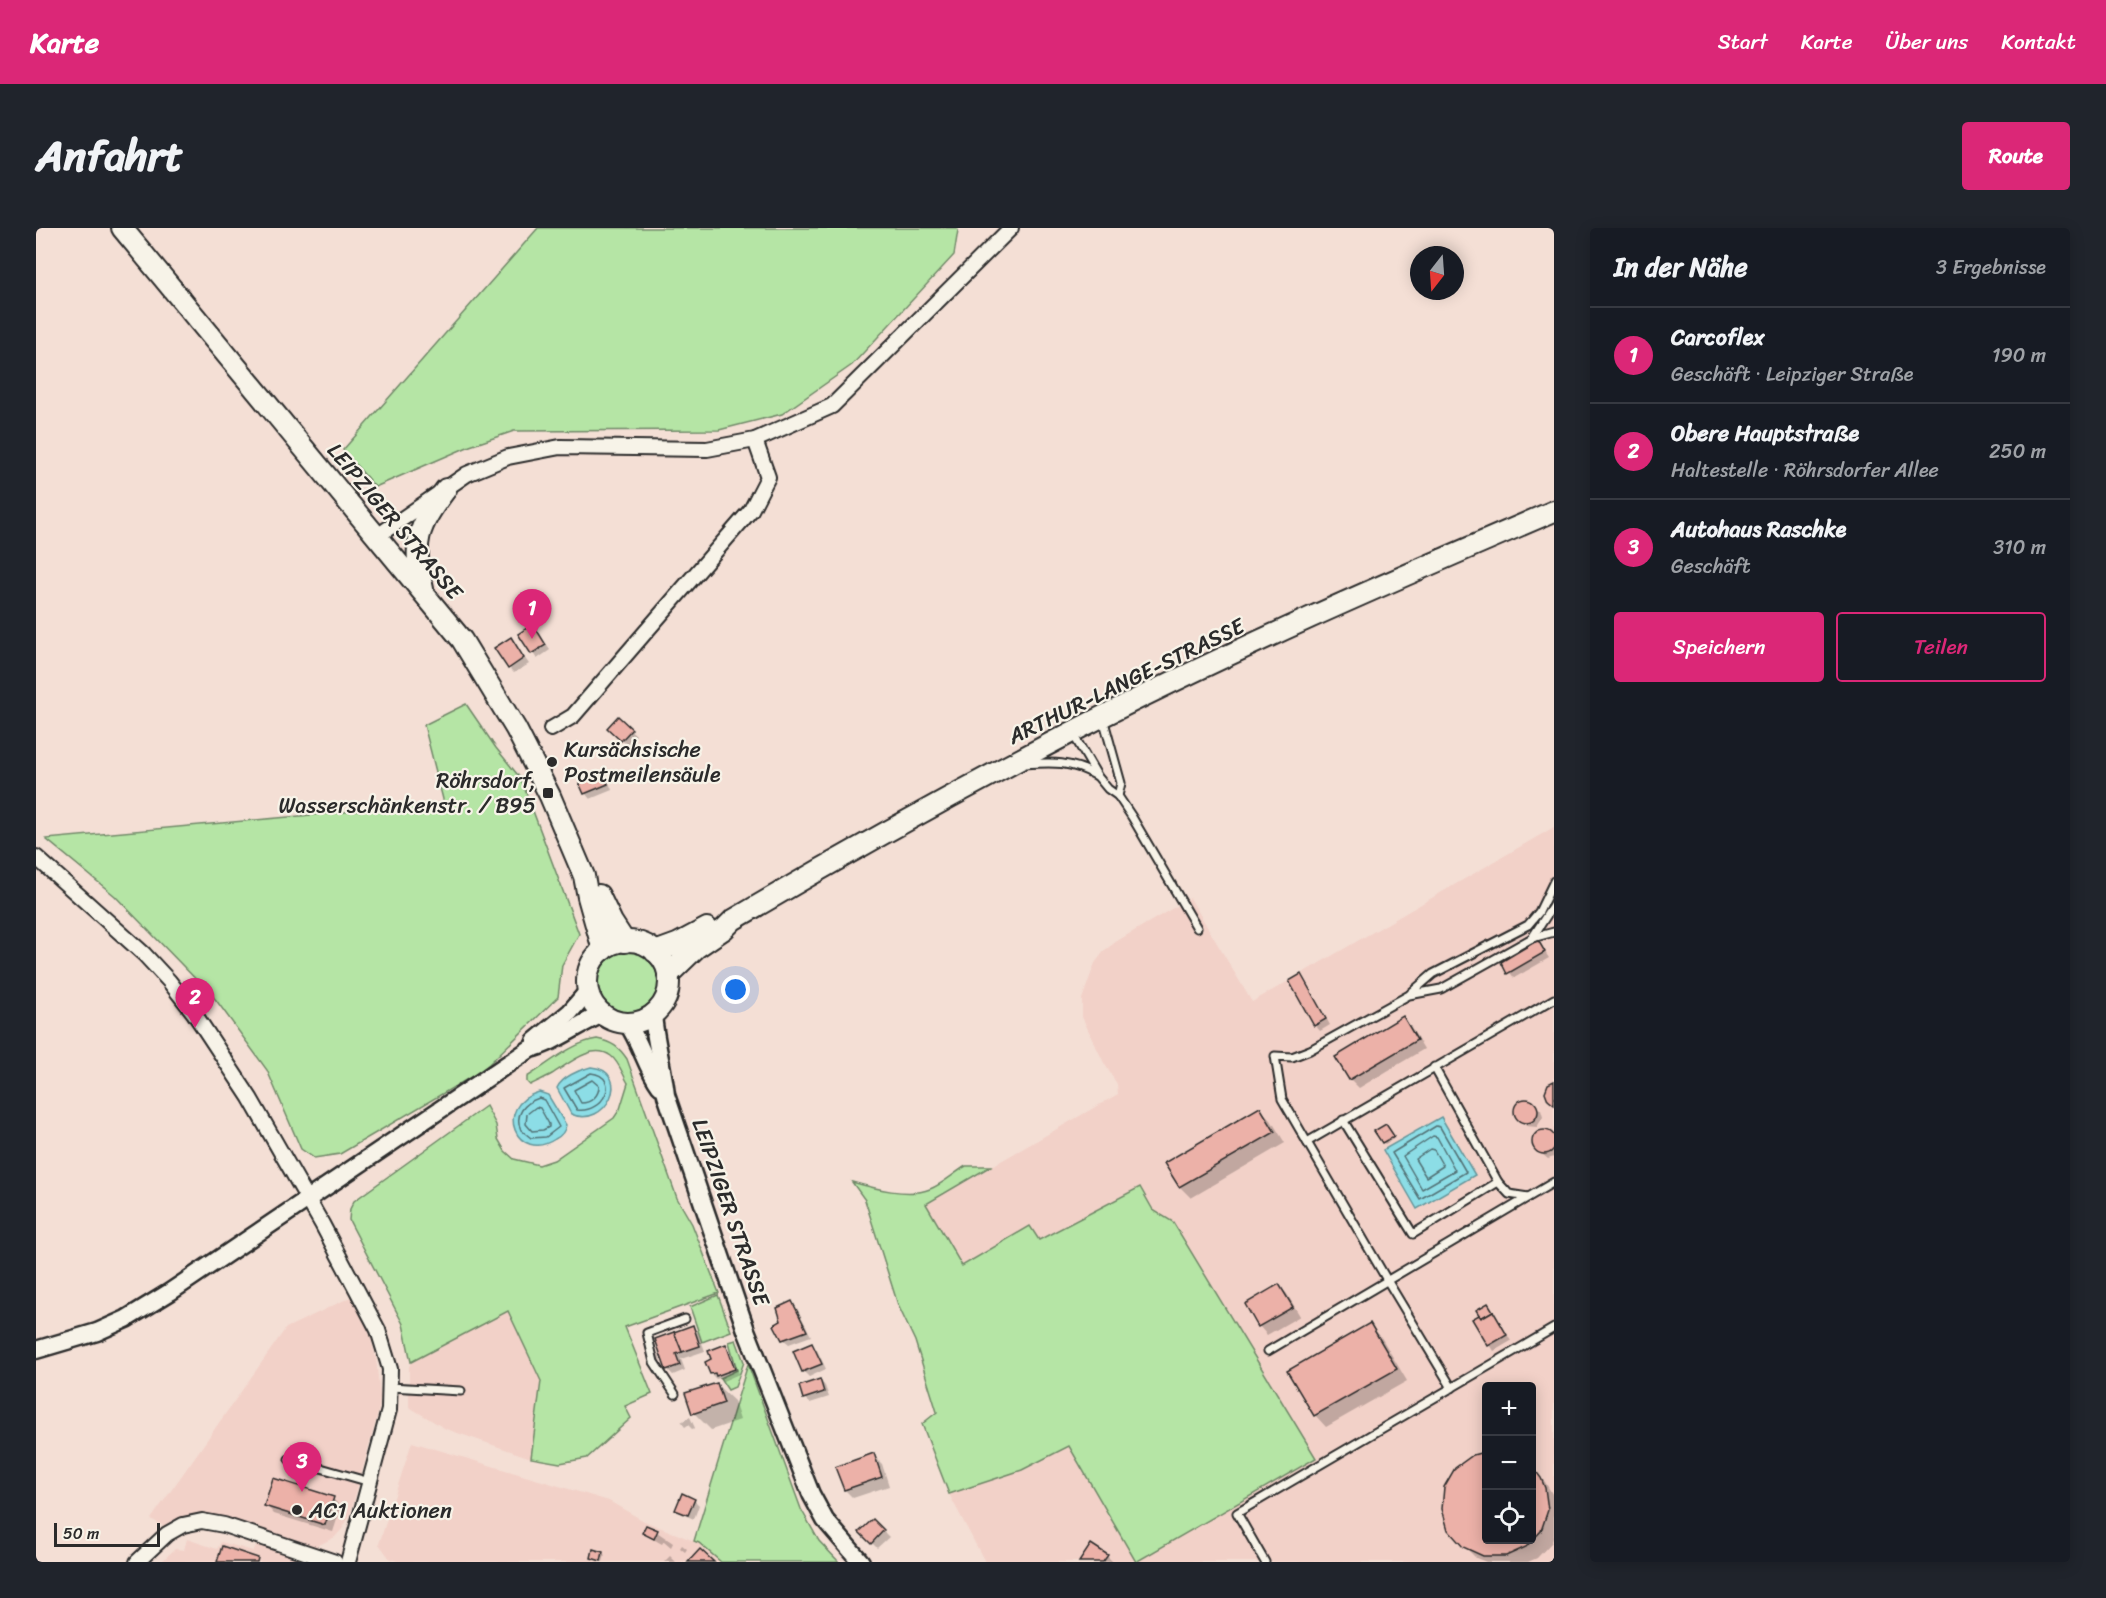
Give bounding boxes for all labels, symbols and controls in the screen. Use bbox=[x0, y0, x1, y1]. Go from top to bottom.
text: Karte bbox=[30, 18, 99, 67]
text: Start bbox=[1718, 23, 1768, 61]
text: Karte bbox=[1801, 23, 1853, 61]
text: Über uns bbox=[1886, 23, 1968, 61]
text: Kontakt bbox=[2001, 23, 2076, 61]
text: Anfahrt bbox=[36, 119, 183, 193]
button: Route bbox=[1962, 122, 2070, 190]
text: In der Nähe bbox=[1614, 244, 1748, 290]
north arrow bbox=[1410, 246, 1464, 300]
text: 3 Ergebnisse bbox=[1936, 250, 2046, 285]
text: Carcoflex bbox=[1671, 318, 1765, 357]
text: 1 bbox=[1629, 338, 1638, 373]
text: 190 m bbox=[1992, 338, 2046, 373]
text: Geschäft · Leipziger Straße bbox=[1671, 357, 1913, 392]
text: Obere Hauptstraße bbox=[1671, 414, 1859, 453]
street label: LEIPZIGER STRASSE bbox=[317, 433, 474, 610]
text: 2 bbox=[1628, 434, 1639, 469]
text: 250 m bbox=[1989, 434, 2046, 469]
text: Haltestelle · Röhrsdorfer Allee bbox=[1671, 453, 1939, 488]
text: Autohaus Raschke bbox=[1671, 510, 1846, 549]
text: 3 bbox=[1628, 530, 1639, 565]
text: 310 m bbox=[1993, 530, 2046, 565]
text: Geschäft bbox=[1671, 549, 1750, 584]
pin: 1 bbox=[512, 590, 552, 639]
street label: ARTHUR-LANGE-STRASSE bbox=[1000, 606, 1253, 756]
button: Speichern bbox=[1614, 612, 1824, 682]
button: Teilen bbox=[1836, 612, 2046, 682]
place label: Kursächsische Postmeilensäule bbox=[564, 730, 721, 794]
marker: Kursächsische Postmeilensäule bbox=[545, 755, 559, 769]
place label: Röhrsdorf, Wasserschänkenstr. / B95 bbox=[278, 761, 536, 825]
marker: Röhrsdorf, Wasserschänkenstr. / B95 bbox=[541, 786, 555, 800]
your location bbox=[721, 975, 750, 1004]
pin: 2 bbox=[176, 978, 214, 1028]
street label: LEIPZIGER STRASSE bbox=[681, 1113, 782, 1313]
map controls bbox=[1482, 1382, 1536, 1544]
button: + bbox=[1482, 1382, 1536, 1436]
button: − bbox=[1482, 1436, 1536, 1490]
pin: 3 bbox=[282, 1442, 322, 1492]
button: locate bbox=[1482, 1490, 1536, 1544]
place label: AC1 Auktionen bbox=[308, 1491, 452, 1530]
marker: AC1 Auktionen bbox=[290, 1503, 304, 1517]
text: 50 m bbox=[63, 1519, 99, 1548]
scale bar bbox=[54, 1520, 160, 1548]

